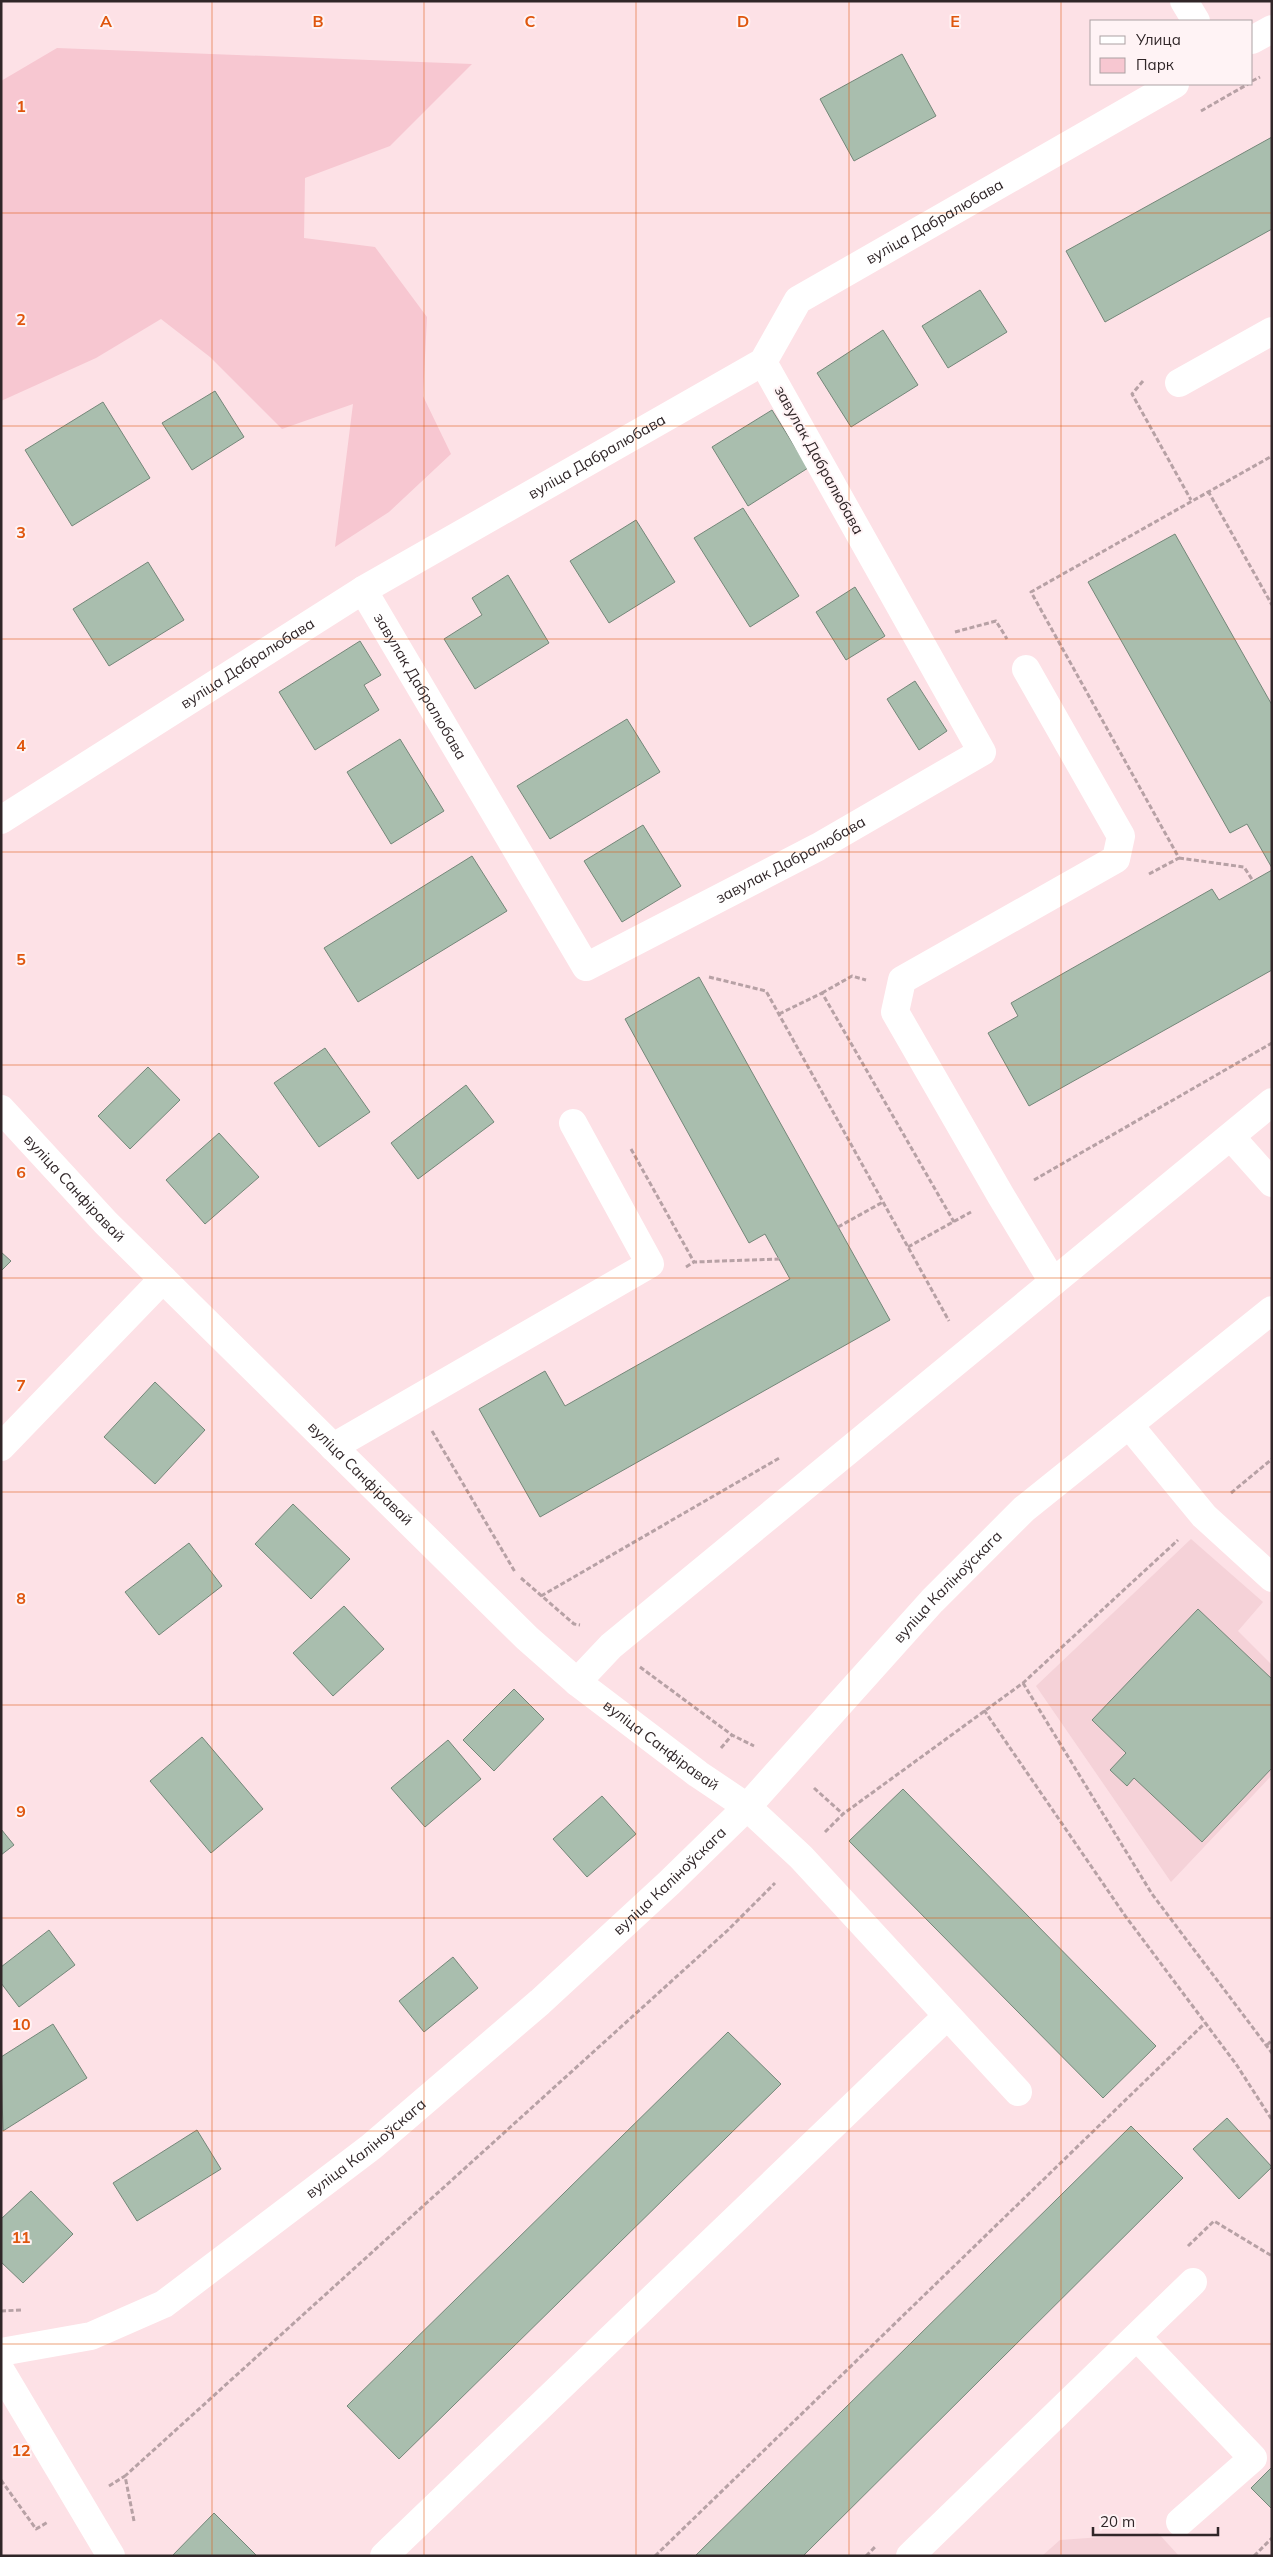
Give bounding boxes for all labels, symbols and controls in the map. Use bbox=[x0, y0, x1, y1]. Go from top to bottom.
text: A bbox=[100, 11, 112, 31]
text: B bbox=[312, 11, 324, 31]
text: C bbox=[525, 11, 536, 31]
text: D bbox=[737, 11, 749, 31]
text: E bbox=[950, 11, 960, 31]
legend bbox=[1090, 20, 1253, 85]
text: Улица bbox=[1135, 30, 1181, 49]
text: Парк bbox=[1136, 55, 1175, 74]
text: 1 bbox=[16, 96, 26, 116]
street label: вуліца Дабралюбава bbox=[862, 174, 1006, 268]
text: 2 bbox=[16, 309, 26, 329]
street label: завулак Дабралюбава bbox=[771, 382, 868, 537]
street label: вуліца Дабралюбава bbox=[524, 410, 669, 503]
text: 3 bbox=[16, 522, 26, 542]
street label: завулак Дабралюбава bbox=[370, 609, 471, 763]
street label: вуліца Дабралюбава bbox=[177, 613, 318, 713]
text: 4 bbox=[16, 735, 26, 755]
street label: завулак Дабралюбава bbox=[712, 812, 869, 907]
text: 5 bbox=[16, 949, 26, 969]
street label: вуліца Санфіравай bbox=[20, 1130, 129, 1246]
text: 6 bbox=[16, 1162, 26, 1182]
text: 7 bbox=[16, 1375, 26, 1395]
street label: вуліца Санфіравай bbox=[304, 1417, 417, 1529]
street label: вуліца Каліноўскага bbox=[889, 1526, 1006, 1647]
text: 8 bbox=[16, 1588, 26, 1608]
street label: вуліца Санфіравай bbox=[600, 1695, 723, 1794]
text: 9 bbox=[16, 1801, 26, 1821]
street label: вуліца Каліноўскага bbox=[609, 1823, 730, 1939]
text: 10 bbox=[11, 2014, 31, 2034]
street label: вуліца Каліноўскага bbox=[302, 2094, 430, 2202]
text: 11 bbox=[11, 2227, 31, 2247]
text: 12 bbox=[11, 2440, 31, 2460]
scale bar bbox=[1093, 2504, 1218, 2536]
text: 20 m bbox=[1100, 2512, 1135, 2531]

